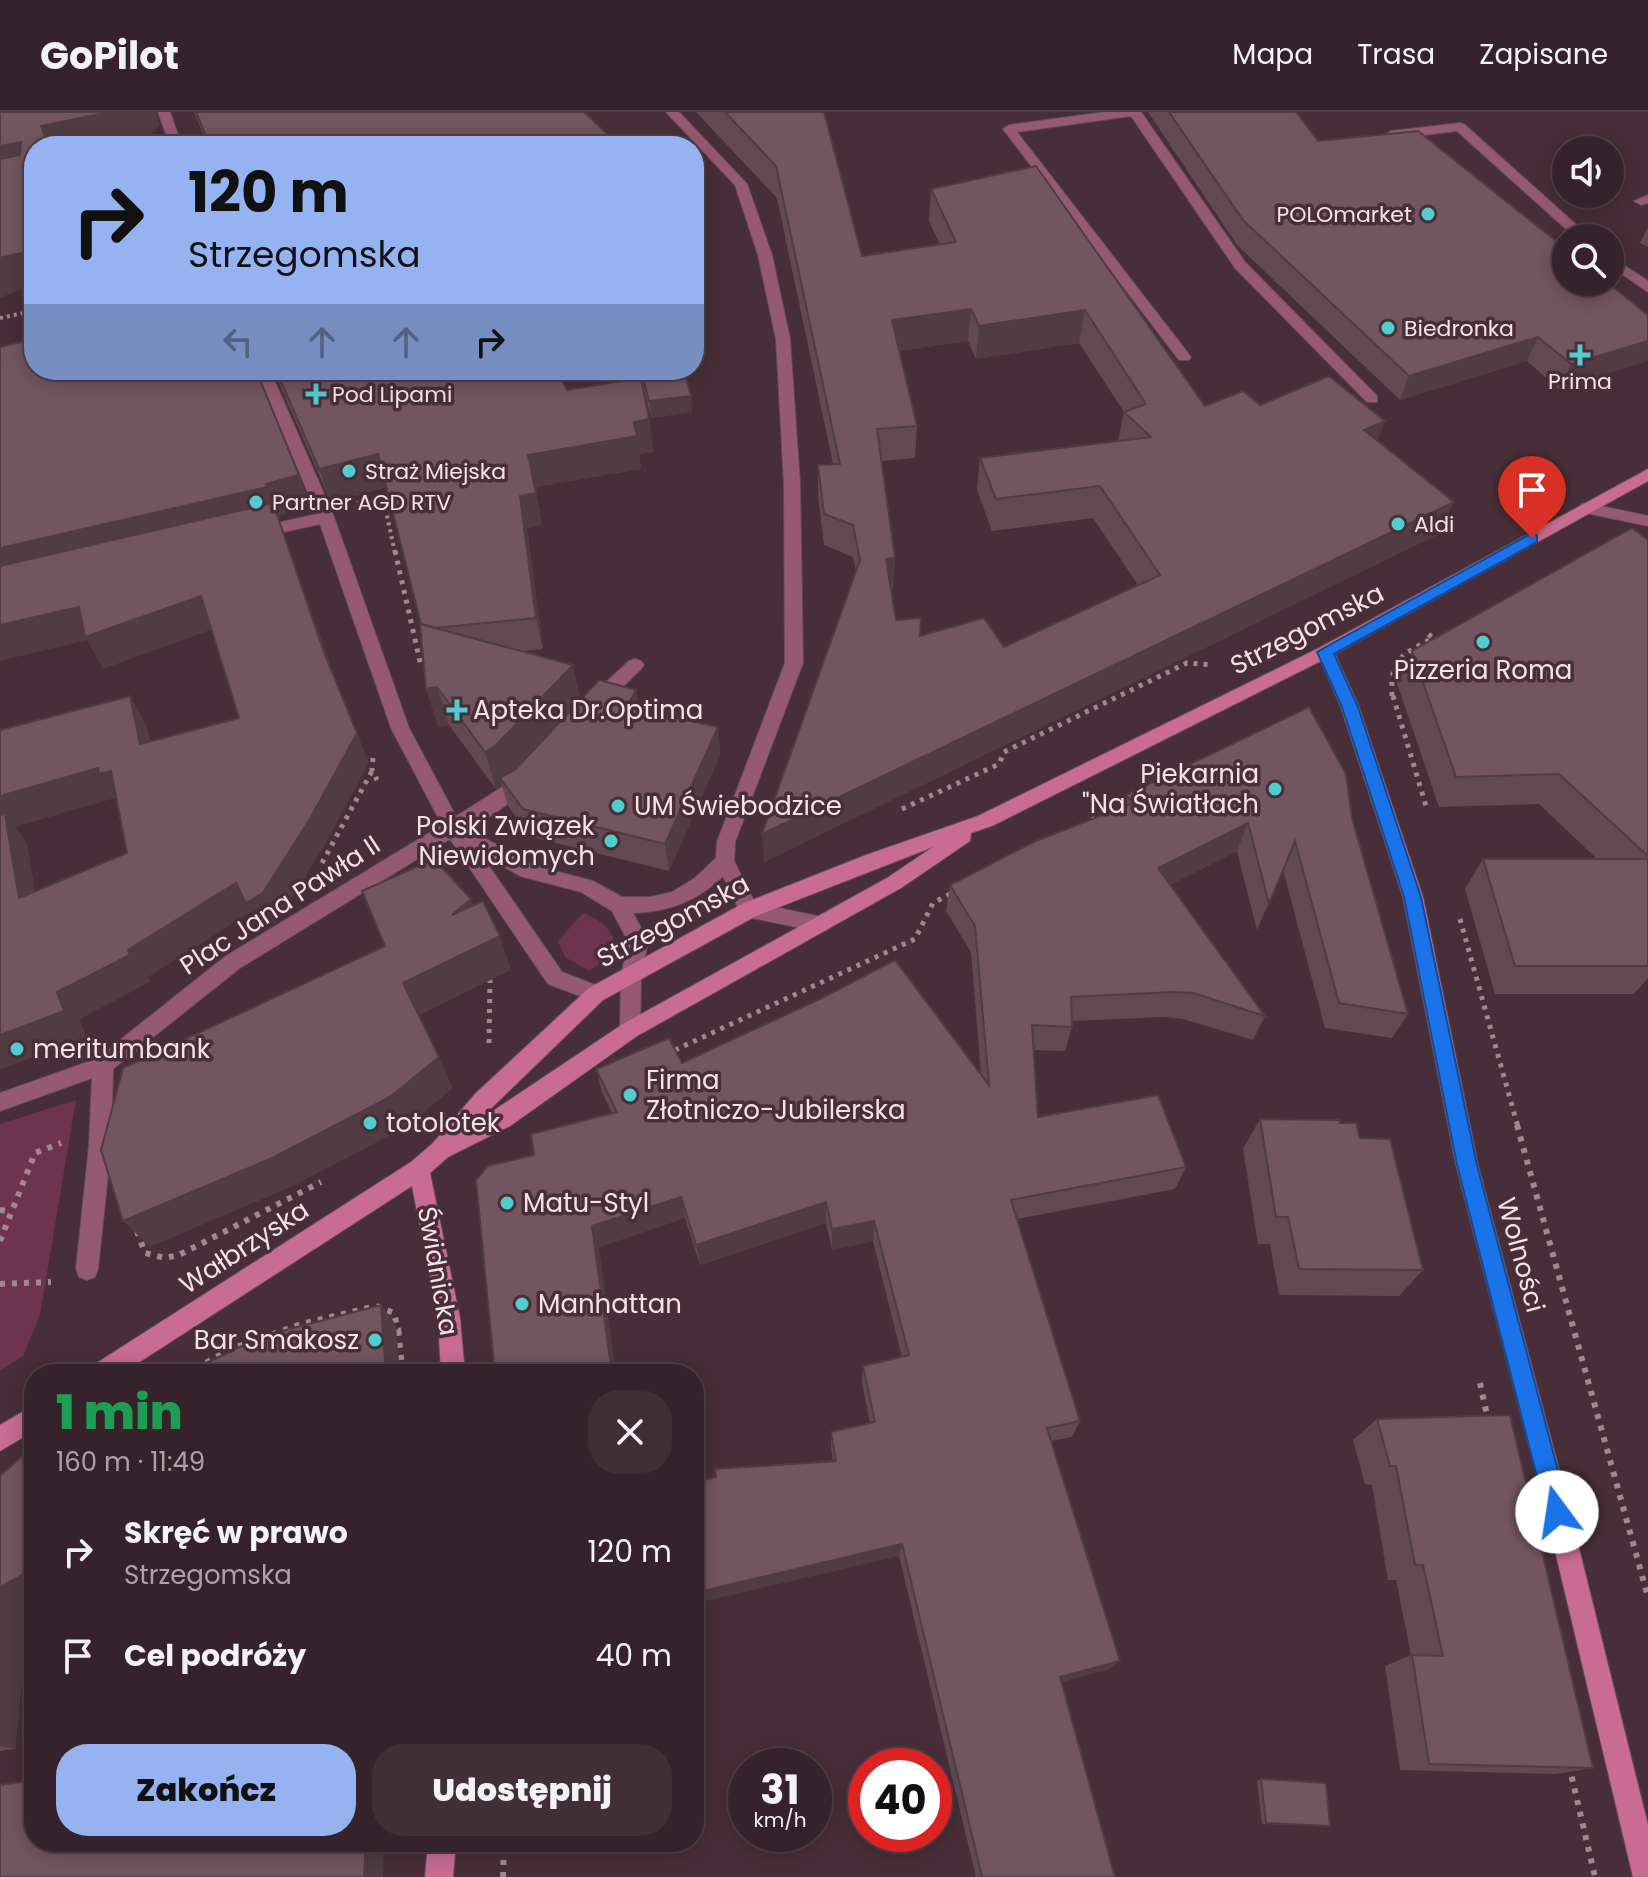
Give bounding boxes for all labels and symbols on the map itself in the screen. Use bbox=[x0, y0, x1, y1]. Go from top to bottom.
place label: POLOmarket bbox=[1276, 199, 1412, 230]
marker: POLOmarket bbox=[1419, 205, 1437, 223]
place label: Biedronka bbox=[1404, 313, 1514, 344]
marker: Biedronka bbox=[1379, 319, 1397, 337]
marker: Prima bbox=[1571, 346, 1589, 364]
place label: Prima bbox=[1548, 366, 1612, 397]
place label: Pod Lipami bbox=[332, 379, 452, 410]
marker: Pod Lipami bbox=[307, 385, 325, 403]
place label: Straż Miejska bbox=[365, 456, 506, 487]
pin bbox=[1498, 456, 1566, 538]
marker: Straż Miejska bbox=[340, 462, 358, 480]
place label: Partner AGD RTV bbox=[272, 487, 451, 518]
marker: Partner AGD RTV bbox=[247, 493, 265, 511]
place label: Aldi bbox=[1414, 509, 1455, 540]
marker: Aldi bbox=[1389, 515, 1407, 533]
street label: Strzegomska bbox=[1224, 575, 1390, 683]
marker: Pizzeria Roma bbox=[1474, 633, 1492, 651]
place label: Pizzeria Roma bbox=[1394, 652, 1572, 688]
place label: Apteka Dr.Optima bbox=[473, 692, 703, 728]
marker: Apteka Dr.Optima bbox=[448, 701, 466, 719]
place label: Piekarnia "Na Światłach bbox=[1082, 756, 1259, 822]
marker: Piekarnia "Na Światłach bbox=[1266, 780, 1284, 798]
place label: UM Świebodzice bbox=[634, 788, 842, 824]
marker: UM Świebodzice bbox=[609, 797, 627, 815]
place label: Polski Związek Niewidomych bbox=[416, 808, 596, 874]
street label: Plac Jana Pawła II bbox=[173, 827, 387, 983]
marker: Polski Związek Niewidomych bbox=[602, 832, 620, 850]
street label: Strzegomska bbox=[590, 866, 756, 976]
place label: meritumbank bbox=[33, 1031, 211, 1067]
marker: meritumbank bbox=[8, 1040, 26, 1058]
place label: Firma Złotniczo-Jubilerska bbox=[646, 1062, 905, 1128]
marker: Firma Złotniczo-Jubilerska bbox=[621, 1086, 639, 1104]
place label: totolotek bbox=[386, 1105, 501, 1141]
marker: totolotek bbox=[361, 1114, 379, 1132]
place label: Matu-Styl bbox=[523, 1185, 649, 1221]
street label: Wałbrzyska bbox=[172, 1192, 316, 1302]
marker: Matu-Styl bbox=[498, 1194, 516, 1212]
street label: Wolności bbox=[1488, 1194, 1554, 1316]
street label: Świdnicka bbox=[409, 1204, 467, 1338]
place label: Manhattan bbox=[538, 1286, 682, 1322]
marker: Manhattan bbox=[513, 1295, 531, 1313]
place label: Bar Smakosz bbox=[194, 1322, 359, 1358]
marker: Bar Smakosz bbox=[366, 1331, 384, 1349]
position arrow bbox=[1515, 1470, 1599, 1554]
speed limit sign: 40 bbox=[848, 1748, 952, 1852]

